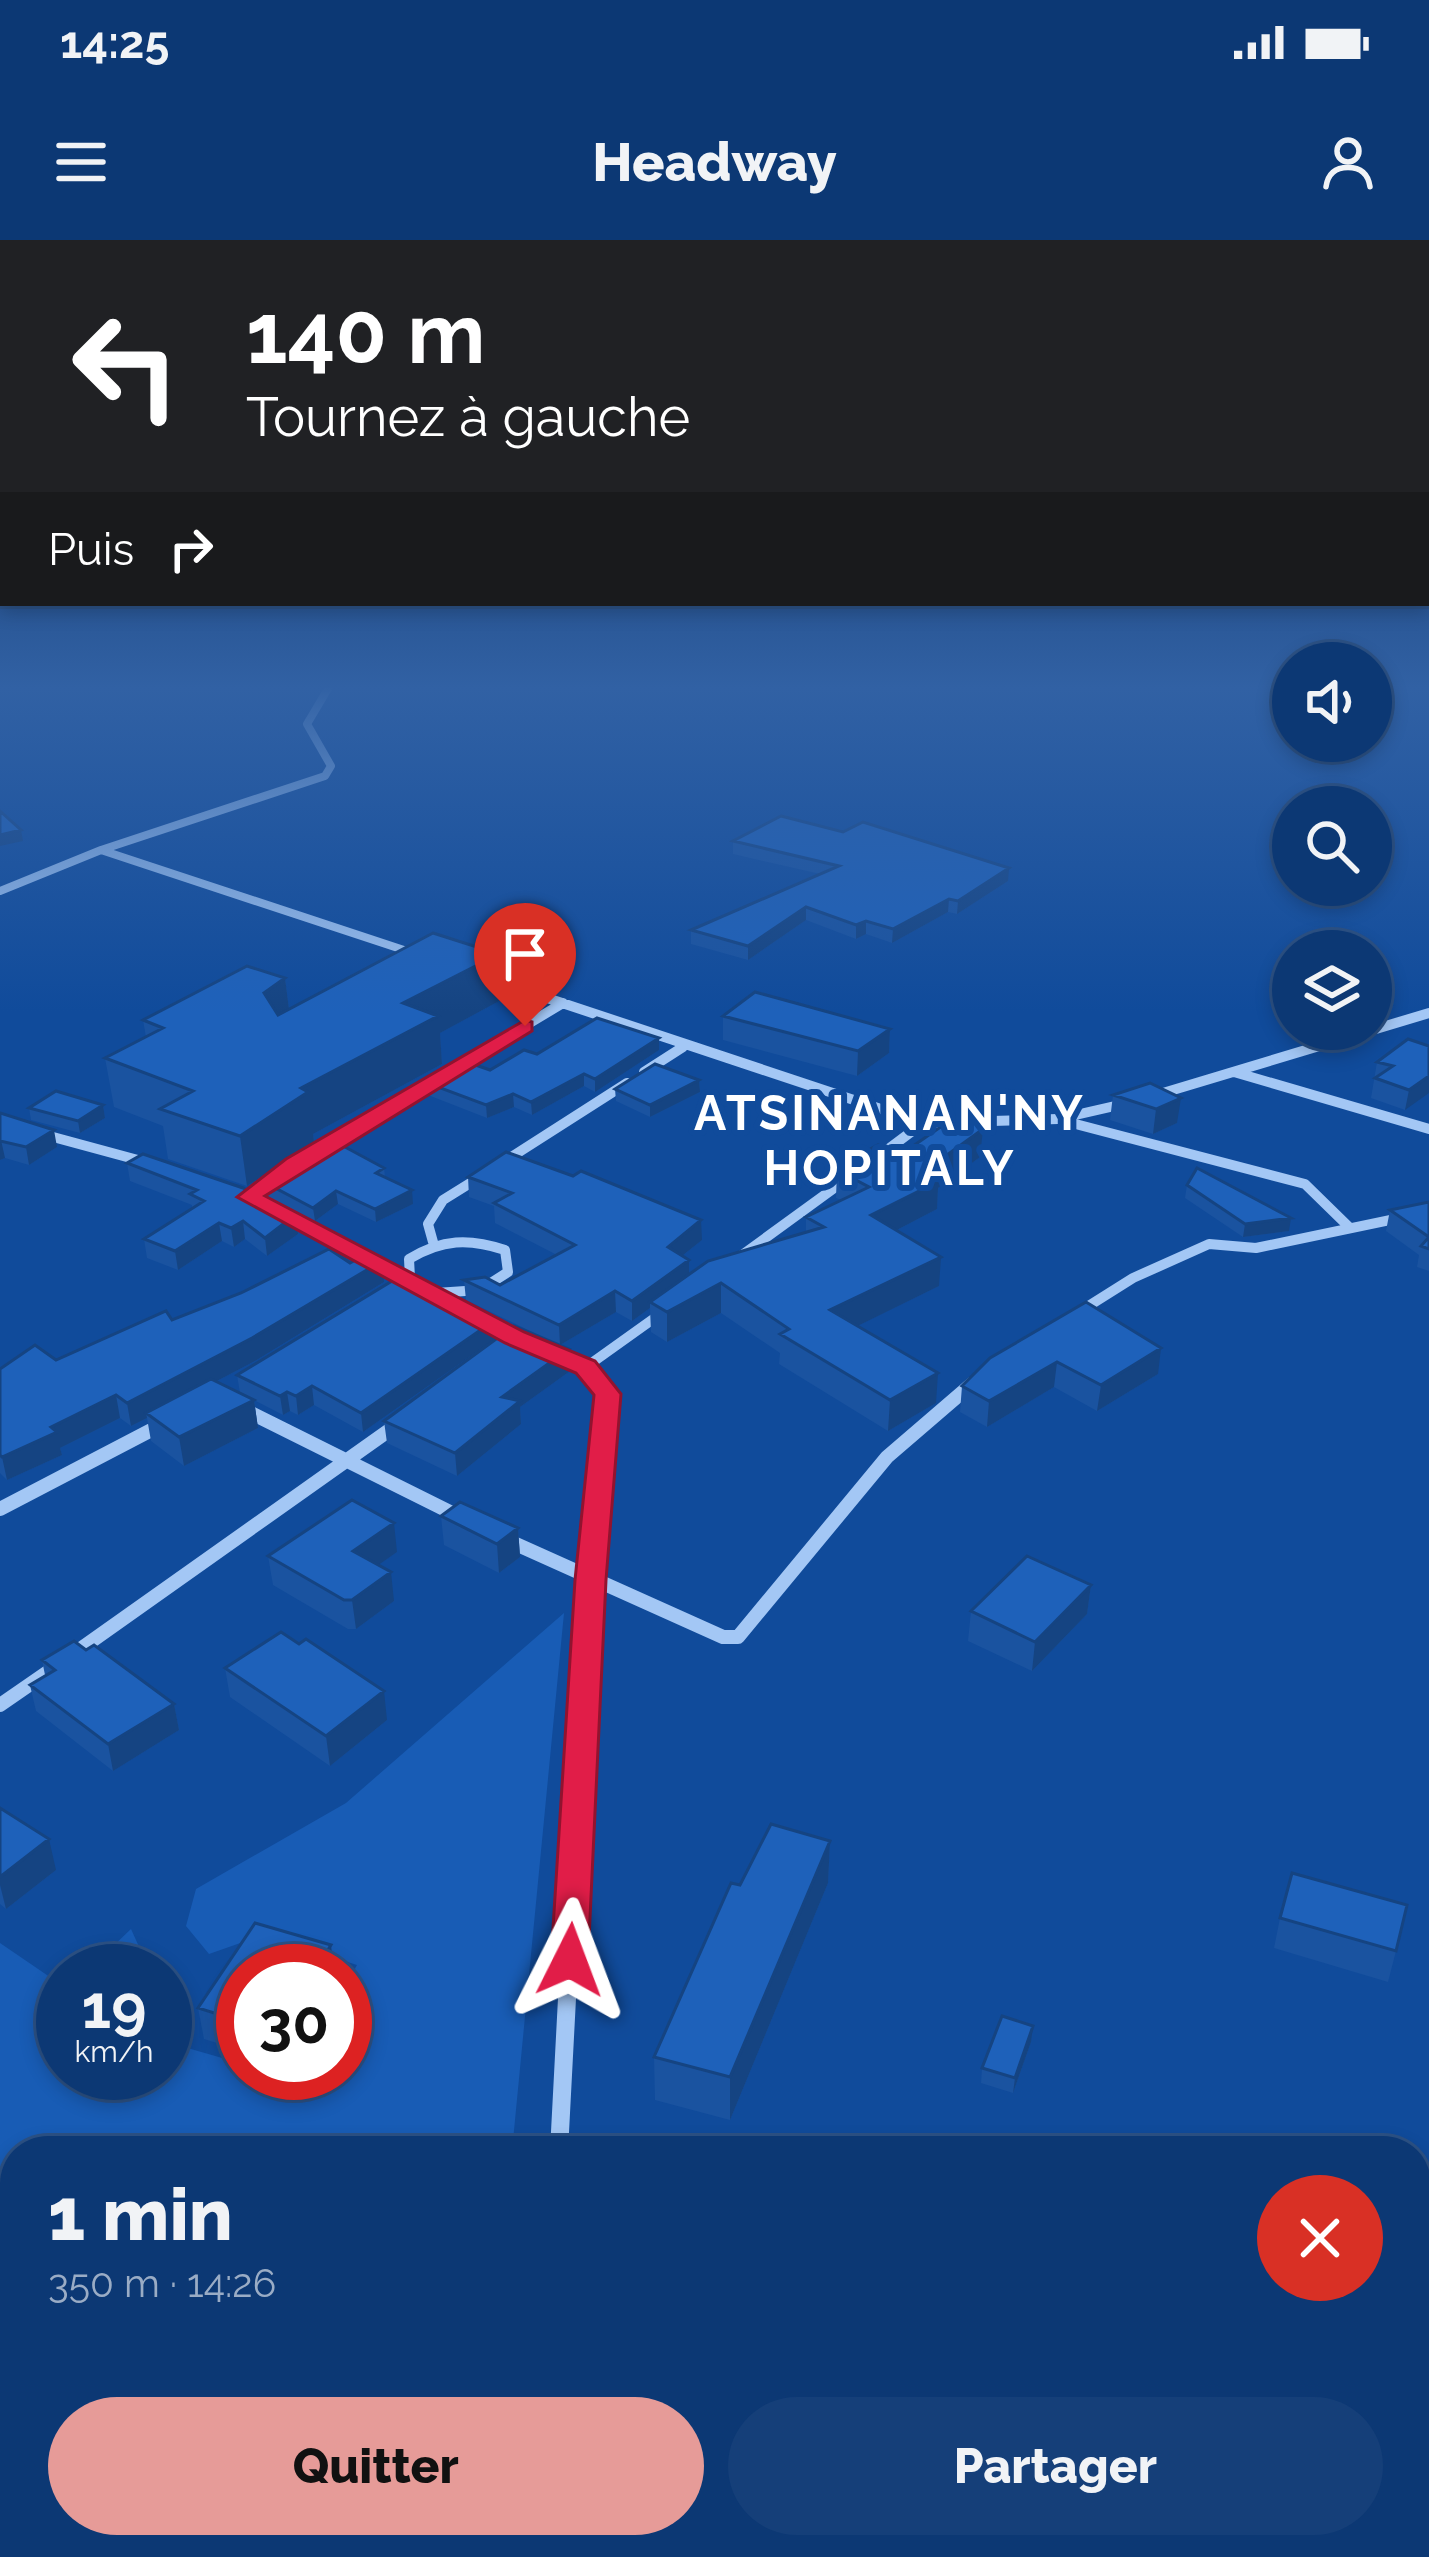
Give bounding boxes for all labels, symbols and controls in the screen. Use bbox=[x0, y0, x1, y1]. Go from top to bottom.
text: 14:25 bbox=[60, 16, 169, 69]
icon: menu bbox=[48, 129, 114, 195]
icon: person bbox=[1315, 129, 1381, 195]
text: Headway bbox=[592, 130, 837, 194]
text: 140 m bbox=[246, 284, 485, 383]
icon: left bbox=[48, 288, 204, 444]
text: Tournez à gauche bbox=[246, 385, 690, 449]
icon: right bbox=[158, 516, 224, 582]
text: Puis bbox=[48, 523, 134, 576]
map controls bbox=[1272, 642, 1392, 1050]
button: sound bbox=[1272, 642, 1392, 762]
button: search bbox=[1272, 786, 1392, 906]
pin bbox=[474, 903, 576, 1026]
icon: arrive bbox=[492, 921, 558, 987]
button: layers bbox=[1272, 930, 1392, 1050]
district label: ATSINANAN'NY HOPITALY bbox=[694, 1085, 1086, 1196]
position arrow bbox=[507, 1897, 633, 2023]
speed limit sign: 30 bbox=[216, 1944, 372, 2100]
text: 19 bbox=[82, 1972, 146, 2042]
text: km/h bbox=[74, 2034, 154, 2069]
text: 1 min bbox=[48, 2172, 233, 2257]
button: close bbox=[1257, 2175, 1383, 2301]
text: 350 m · 14:26 bbox=[48, 2260, 276, 2306]
button: Quitter bbox=[48, 2397, 704, 2535]
button: Partager bbox=[728, 2397, 1383, 2535]

